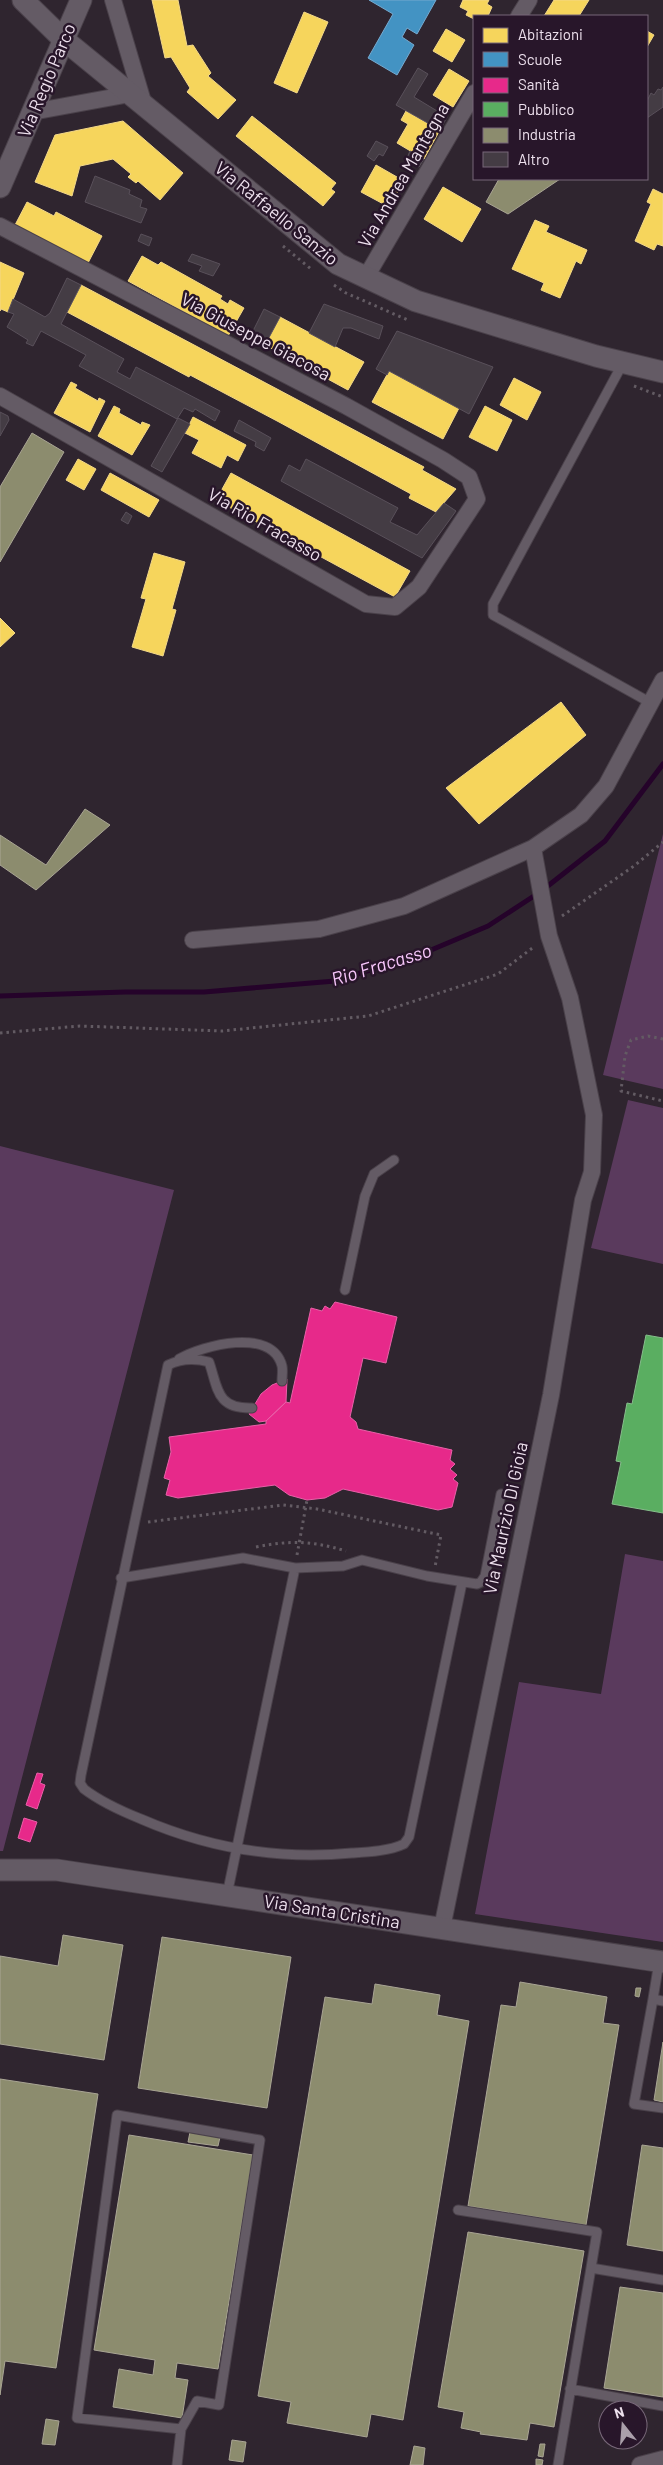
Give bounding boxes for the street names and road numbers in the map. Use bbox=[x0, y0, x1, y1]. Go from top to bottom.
street label: Via Regio Parco bbox=[12, 20, 80, 140]
street label: Via Andrea Mantegna bbox=[353, 99, 453, 251]
street label: Via Raffaello Sanzio bbox=[211, 156, 343, 270]
street label: Via Giuseppe Giacosa bbox=[177, 287, 335, 385]
street label: Via Rio Fracasso bbox=[204, 482, 326, 566]
street label: Via Maurizio Di Gioia bbox=[478, 1440, 532, 1596]
street label: Via Santa Cristina bbox=[262, 1889, 402, 1933]

